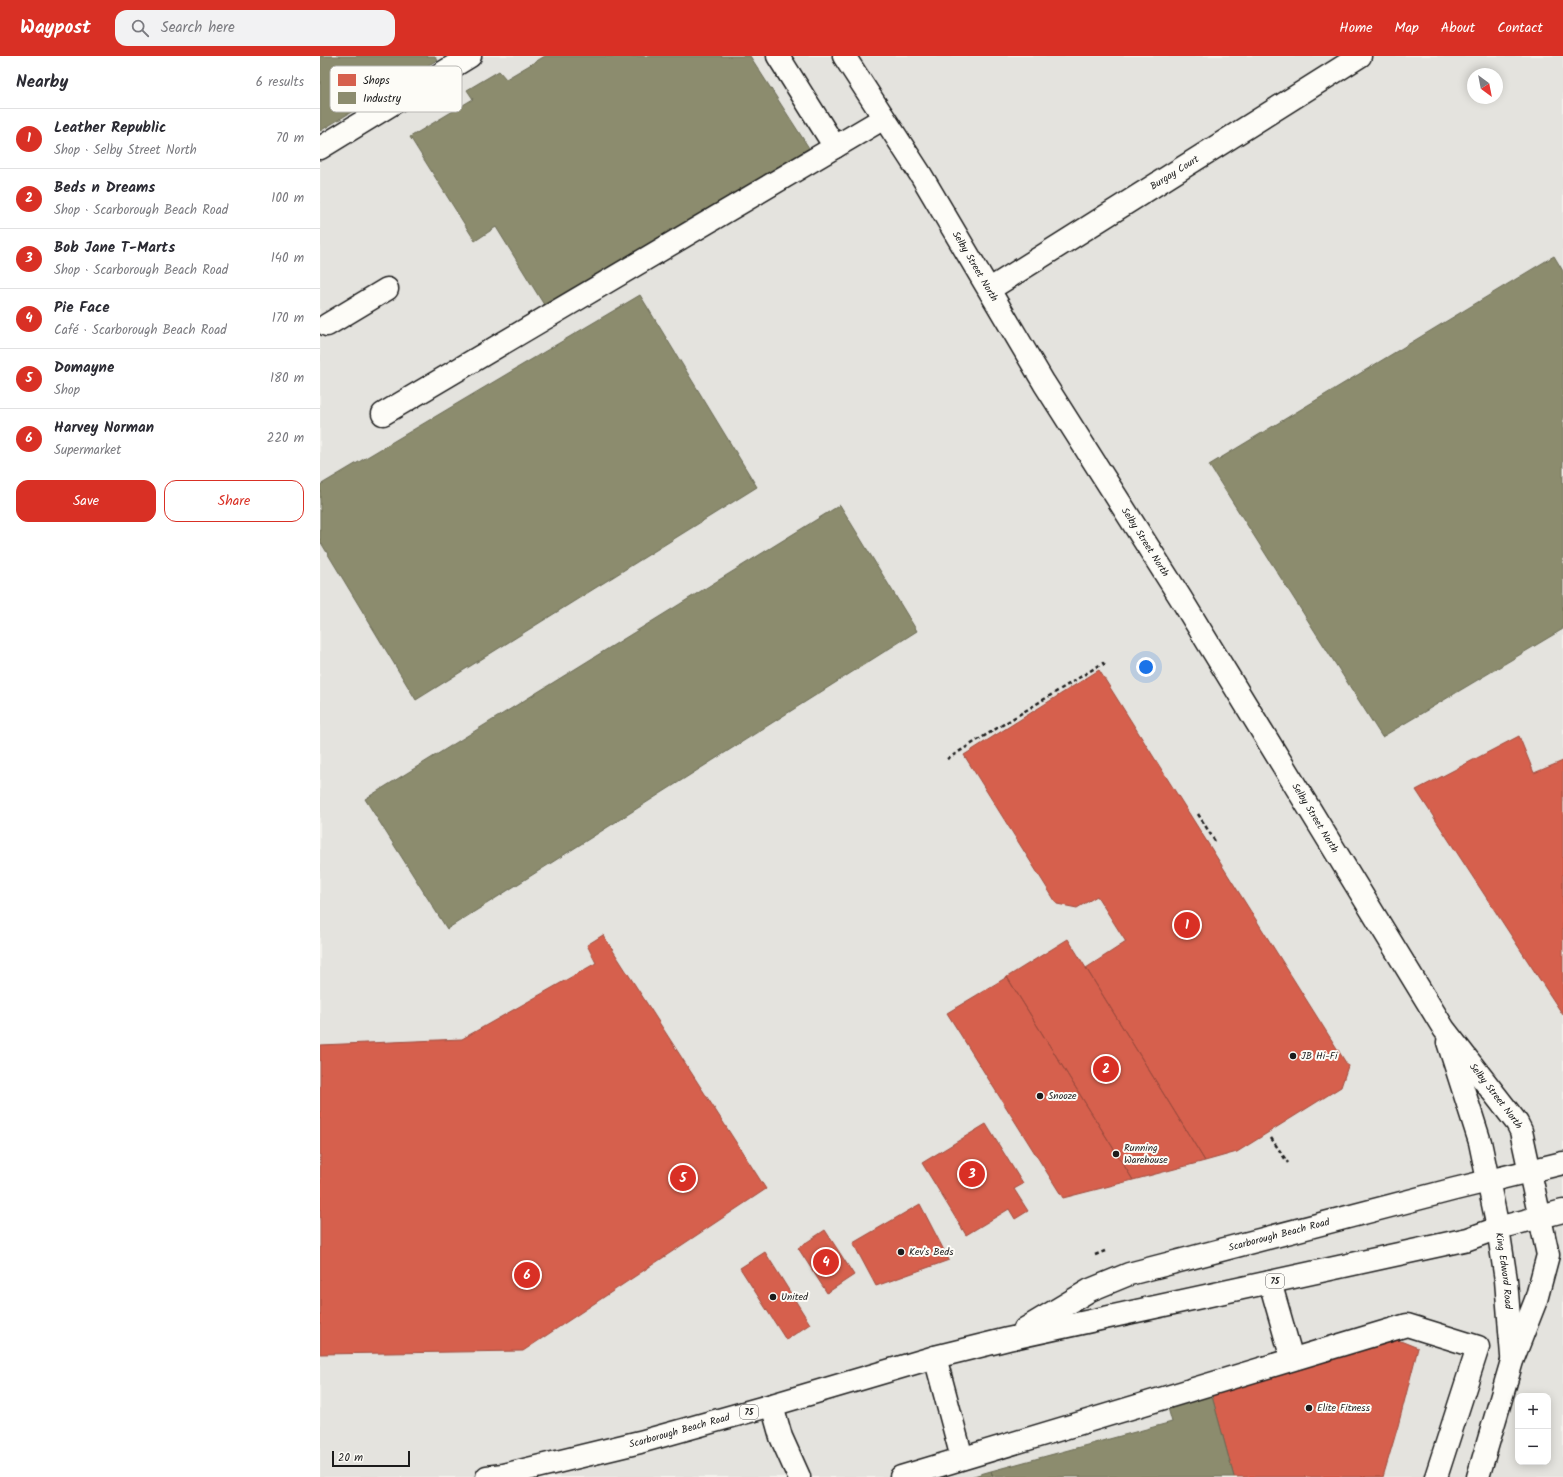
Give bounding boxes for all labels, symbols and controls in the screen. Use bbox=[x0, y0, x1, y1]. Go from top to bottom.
search box bbox=[115, 10, 395, 46]
text: Waypost bbox=[20, 13, 91, 43]
text: Search here bbox=[161, 16, 235, 40]
icon: search bbox=[129, 17, 151, 39]
text: Home bbox=[1339, 17, 1373, 39]
text: Map bbox=[1395, 17, 1419, 39]
text: About bbox=[1441, 17, 1475, 39]
text: Contact bbox=[1497, 17, 1543, 39]
legend bbox=[330, 66, 462, 112]
north arrow bbox=[1467, 68, 1503, 104]
text: Nearby bbox=[16, 69, 68, 96]
text: 6 results bbox=[256, 72, 304, 93]
text: Shops bbox=[363, 72, 390, 90]
text: Industry bbox=[363, 90, 402, 108]
text: Leather Republic bbox=[54, 116, 166, 140]
text: 1 bbox=[27, 128, 31, 149]
text: 70 m bbox=[276, 128, 304, 149]
text: Shop · Selby Street North bbox=[54, 140, 197, 161]
street label: Burgay Court bbox=[1147, 151, 1202, 194]
text: Beds n Dreams bbox=[54, 176, 155, 200]
text: 2 bbox=[25, 188, 33, 209]
text: 100 m bbox=[271, 188, 304, 209]
text: Shop · Scarborough Beach Road bbox=[54, 200, 228, 221]
street label: Selby Street North bbox=[948, 228, 1002, 305]
text: Bob Jane T-Marts bbox=[54, 236, 175, 260]
text: 3 bbox=[25, 248, 33, 269]
text: 140 m bbox=[271, 248, 304, 269]
text: Shop · Scarborough Beach Road bbox=[54, 260, 228, 281]
text: Pie Face bbox=[54, 296, 110, 320]
text: 4 bbox=[25, 308, 33, 329]
text: 170 m bbox=[272, 308, 304, 329]
text: Café · Scarborough Beach Road bbox=[54, 320, 227, 341]
text: Domayne bbox=[54, 356, 114, 380]
text: 5 bbox=[26, 368, 32, 389]
text: 180 m bbox=[270, 368, 304, 389]
text: Shop bbox=[54, 380, 80, 401]
text: Harvey Norman bbox=[54, 416, 154, 440]
text: 6 bbox=[25, 428, 33, 449]
text: 220 m bbox=[267, 428, 304, 449]
text: Supermarket bbox=[54, 440, 121, 461]
button: Save bbox=[16, 480, 156, 522]
button: Share bbox=[164, 480, 304, 522]
street label: Selby Street North bbox=[1117, 504, 1173, 580]
your location bbox=[1136, 657, 1156, 677]
street label: Selby Street North bbox=[1288, 780, 1343, 856]
pin: 1 bbox=[1174, 910, 1200, 940]
place label: JB Hi-Fi bbox=[1301, 1048, 1338, 1064]
marker: JB Hi-Fi bbox=[1288, 1051, 1298, 1061]
pin: 2 bbox=[1093, 1054, 1119, 1084]
street label: Selby Street North bbox=[1465, 1060, 1527, 1132]
place label: Snooze bbox=[1048, 1088, 1077, 1104]
marker: Snooze bbox=[1035, 1091, 1045, 1101]
place label: Running Warehouse bbox=[1124, 1140, 1168, 1168]
marker: Running Warehouse bbox=[1111, 1149, 1121, 1159]
pin: 3 bbox=[959, 1159, 985, 1189]
pin: 5 bbox=[670, 1163, 696, 1193]
street label: Scarborough Beach Road bbox=[1227, 1214, 1332, 1256]
street label: King Edward Road bbox=[1491, 1231, 1516, 1311]
place label: Kev's Beds bbox=[909, 1244, 954, 1260]
pin: 4 bbox=[813, 1247, 839, 1277]
marker: Kev's Beds bbox=[896, 1247, 906, 1257]
pin: 6 bbox=[514, 1260, 540, 1290]
road number: 75 bbox=[1266, 1274, 1284, 1288]
place label: United bbox=[781, 1289, 809, 1305]
marker: United bbox=[768, 1292, 778, 1302]
map controls bbox=[1515, 1393, 1551, 1465]
button: + bbox=[1515, 1393, 1551, 1429]
place label: Elite Fitness bbox=[1317, 1400, 1371, 1416]
marker: Elite Fitness bbox=[1304, 1403, 1314, 1413]
road number: 75 bbox=[740, 1405, 758, 1419]
street label: Scarborough Beach Road bbox=[627, 1409, 733, 1452]
button: − bbox=[1515, 1429, 1551, 1465]
scale bar bbox=[332, 1449, 410, 1468]
text: 20 m bbox=[338, 1449, 363, 1467]

